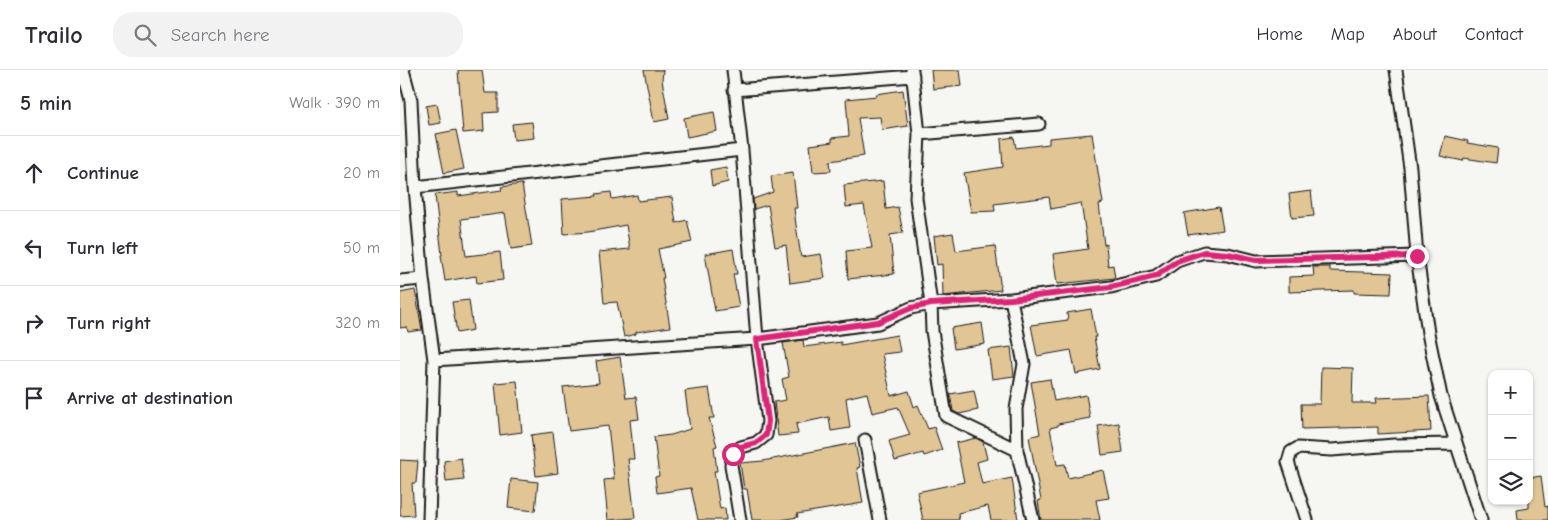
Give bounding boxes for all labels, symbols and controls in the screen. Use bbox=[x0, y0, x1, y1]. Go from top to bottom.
search box bbox=[113, 12, 463, 57]
text: Trailo bbox=[25, 21, 83, 49]
icon: search bbox=[131, 21, 159, 49]
text: Search here bbox=[171, 24, 270, 46]
text: Home bbox=[1256, 24, 1303, 45]
text: Map bbox=[1331, 24, 1365, 45]
text: About bbox=[1393, 24, 1437, 45]
text: Contact bbox=[1465, 24, 1523, 45]
text: 5 min bbox=[20, 91, 72, 115]
text: Walk · 390 m bbox=[289, 94, 380, 112]
icon: ahead bbox=[20, 159, 48, 187]
text: Continue bbox=[67, 162, 139, 184]
text: 20 m bbox=[343, 164, 380, 182]
icon: left bbox=[20, 234, 48, 262]
text: Turn left bbox=[67, 237, 138, 259]
text: 50 m bbox=[343, 239, 380, 257]
route end bbox=[1406, 245, 1429, 268]
icon: right bbox=[20, 309, 48, 337]
text: Turn right bbox=[67, 312, 151, 334]
text: 320 m bbox=[335, 314, 380, 332]
map controls bbox=[1488, 370, 1533, 505]
button: + bbox=[1488, 370, 1533, 415]
icon: arrive bbox=[20, 384, 48, 412]
text: Arrive at destination bbox=[67, 387, 233, 409]
button: − bbox=[1488, 415, 1533, 460]
route start bbox=[722, 443, 745, 466]
button: layers bbox=[1488, 460, 1533, 505]

